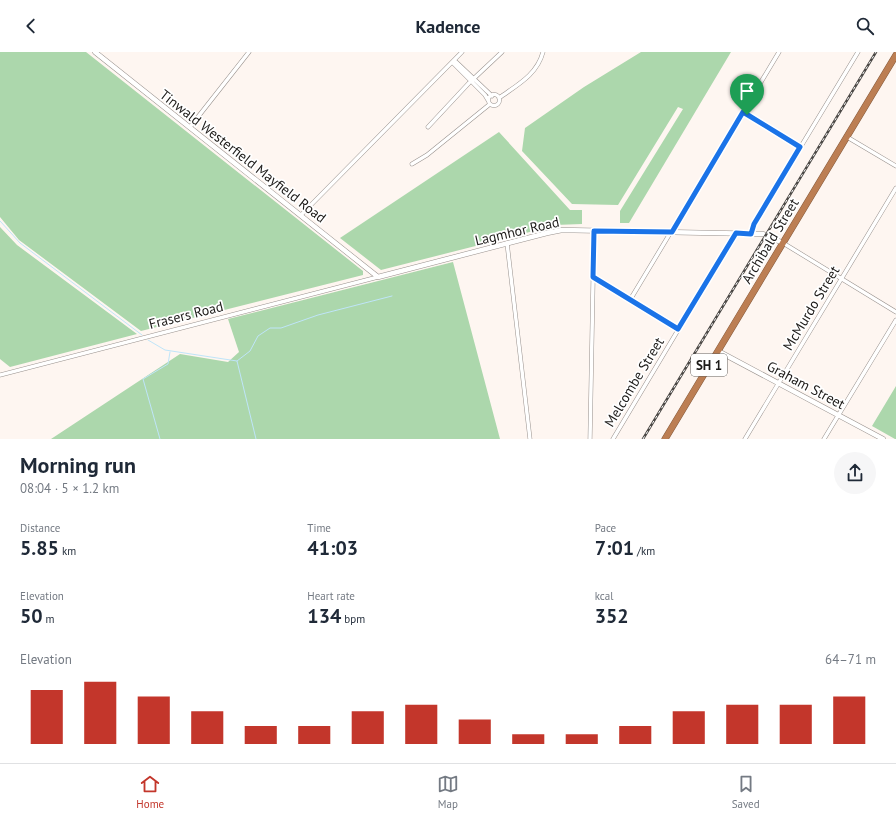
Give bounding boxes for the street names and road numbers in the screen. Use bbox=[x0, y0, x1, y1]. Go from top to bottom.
street label: Tinwald Westerfield Mayfield Road bbox=[156, 85, 330, 227]
street label: Archibald Street bbox=[737, 195, 803, 287]
street label: Lagmhor Road bbox=[473, 213, 561, 249]
street label: McMurdo Street bbox=[779, 262, 843, 353]
street label: Frasers Road bbox=[147, 297, 225, 333]
street label: Melcombe Street bbox=[600, 334, 668, 430]
road number: SH 1 bbox=[691, 354, 727, 376]
street label: Graham Street bbox=[764, 357, 848, 413]

